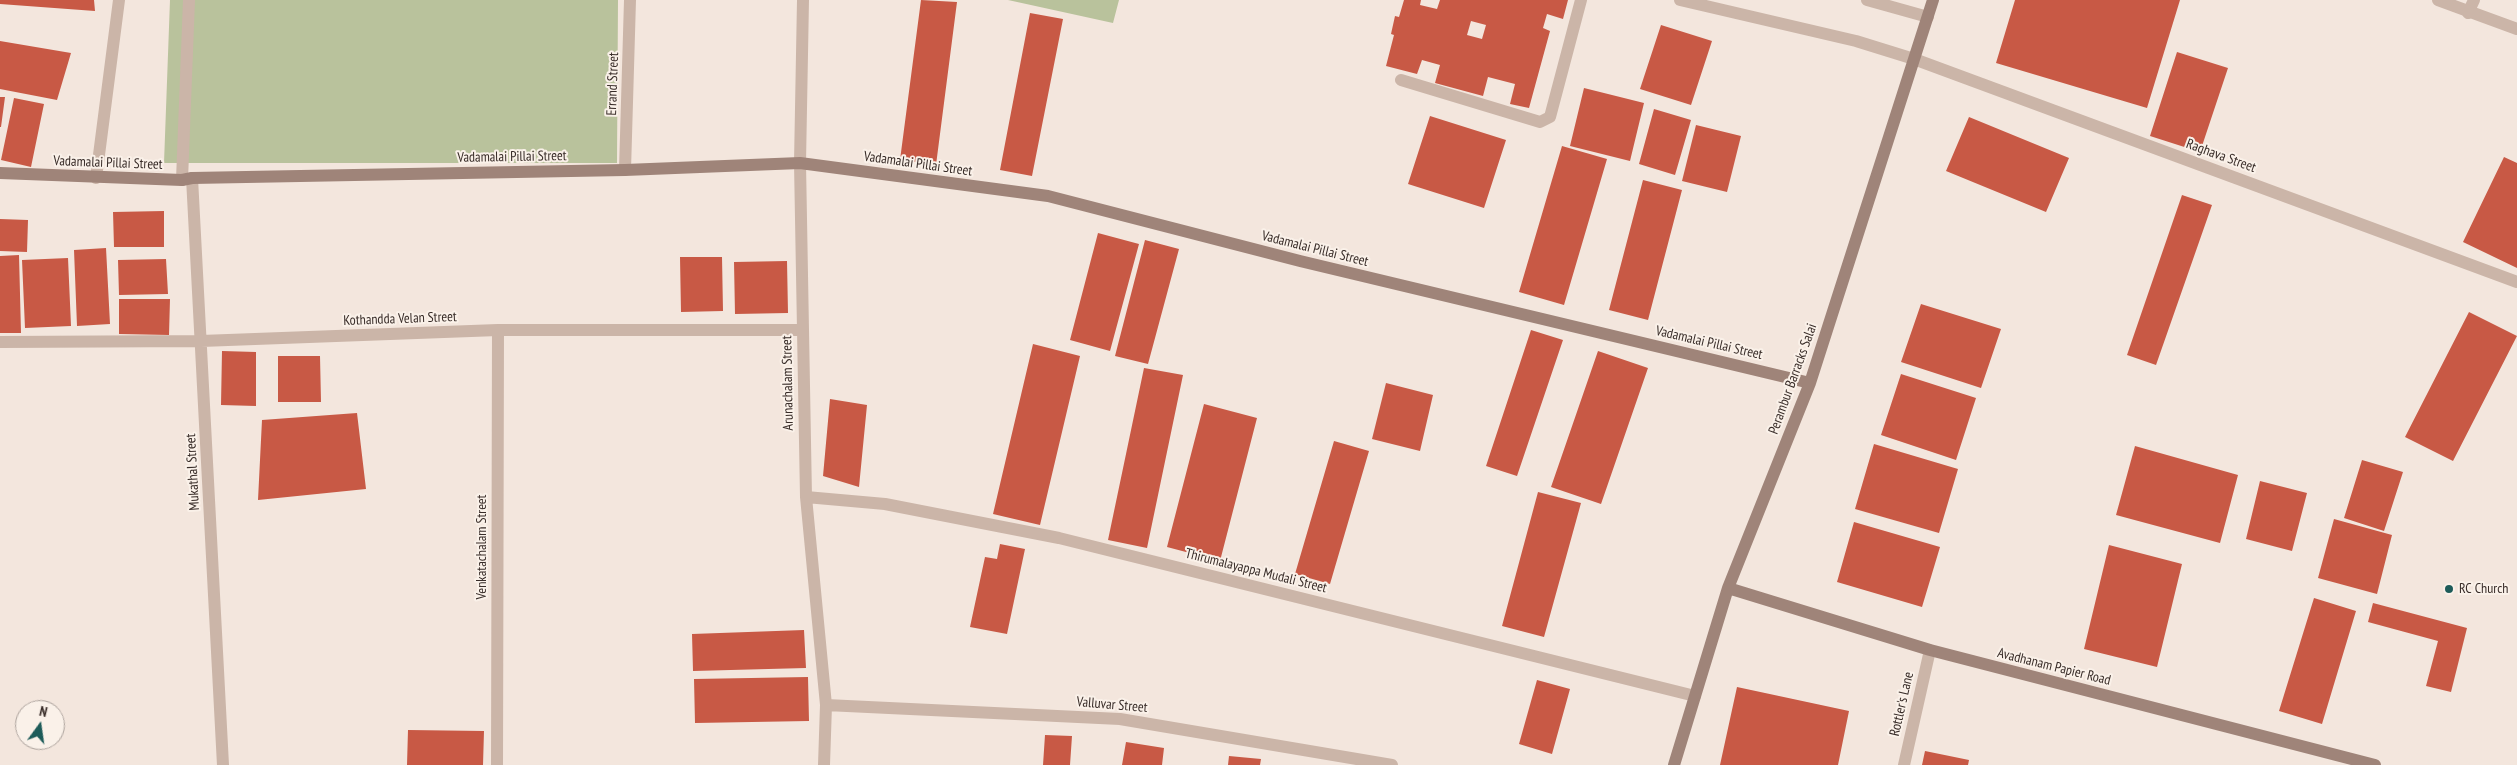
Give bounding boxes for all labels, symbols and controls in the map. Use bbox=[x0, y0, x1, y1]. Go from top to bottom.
street label: Errand Street bbox=[603, 52, 623, 116]
street label: Raghava Street bbox=[2184, 136, 2258, 176]
street label: Vadamalai Pillai Street bbox=[457, 148, 567, 166]
street label: Vadamalai Pillai Street bbox=[863, 148, 973, 180]
street label: Vadamalai Pillai Street bbox=[53, 153, 163, 173]
street label: Vadamalai Pillai Street bbox=[1260, 228, 1370, 270]
street label: Kothandda Velan Street bbox=[343, 309, 457, 329]
street label: Perambur Barracks Salai bbox=[1765, 321, 1821, 437]
street label: Vadamalai Pillai Street bbox=[1654, 323, 1764, 363]
street label: Arunachalam Street bbox=[779, 335, 797, 431]
street label: Mukathal Street bbox=[183, 433, 203, 511]
street label: Venkatachalam Street bbox=[474, 495, 490, 599]
street label: Thirumalayappa Mudali Street bbox=[1183, 545, 1329, 597]
place label: RC Church bbox=[2459, 581, 2508, 597]
marker: RC Church bbox=[2443, 583, 2455, 595]
street label: Avadhanam Papier Road bbox=[1996, 645, 2112, 689]
street label: Rottler's Lane bbox=[1886, 670, 1918, 738]
street label: Valluvar Street bbox=[1076, 694, 1148, 716]
north arrow bbox=[15, 700, 65, 750]
text: N bbox=[38, 702, 49, 721]

